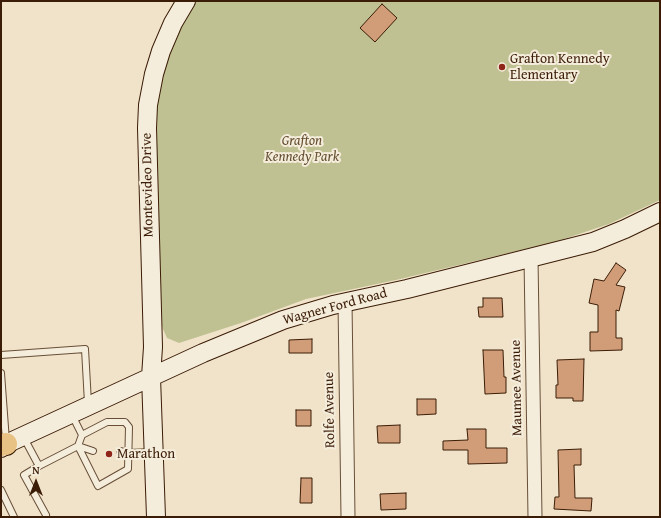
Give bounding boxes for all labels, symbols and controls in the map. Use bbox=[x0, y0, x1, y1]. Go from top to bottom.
place label: Grafton Kennedy Elementary bbox=[510, 51, 610, 84]
marker: Grafton Kennedy Elementary bbox=[497, 62, 507, 72]
street label: Montevideo Drive bbox=[139, 133, 157, 237]
park label: Grafton Kennedy Park bbox=[265, 133, 339, 166]
street label: Wagner Ford Road bbox=[281, 285, 389, 329]
street label: Maumee Avenue bbox=[508, 340, 526, 436]
street label: Rolfe Avenue bbox=[321, 372, 339, 448]
place label: Marathon bbox=[117, 446, 175, 462]
marker: Marathon bbox=[104, 449, 114, 459]
north arrow bbox=[16, 462, 56, 502]
text: N bbox=[32, 462, 40, 478]

